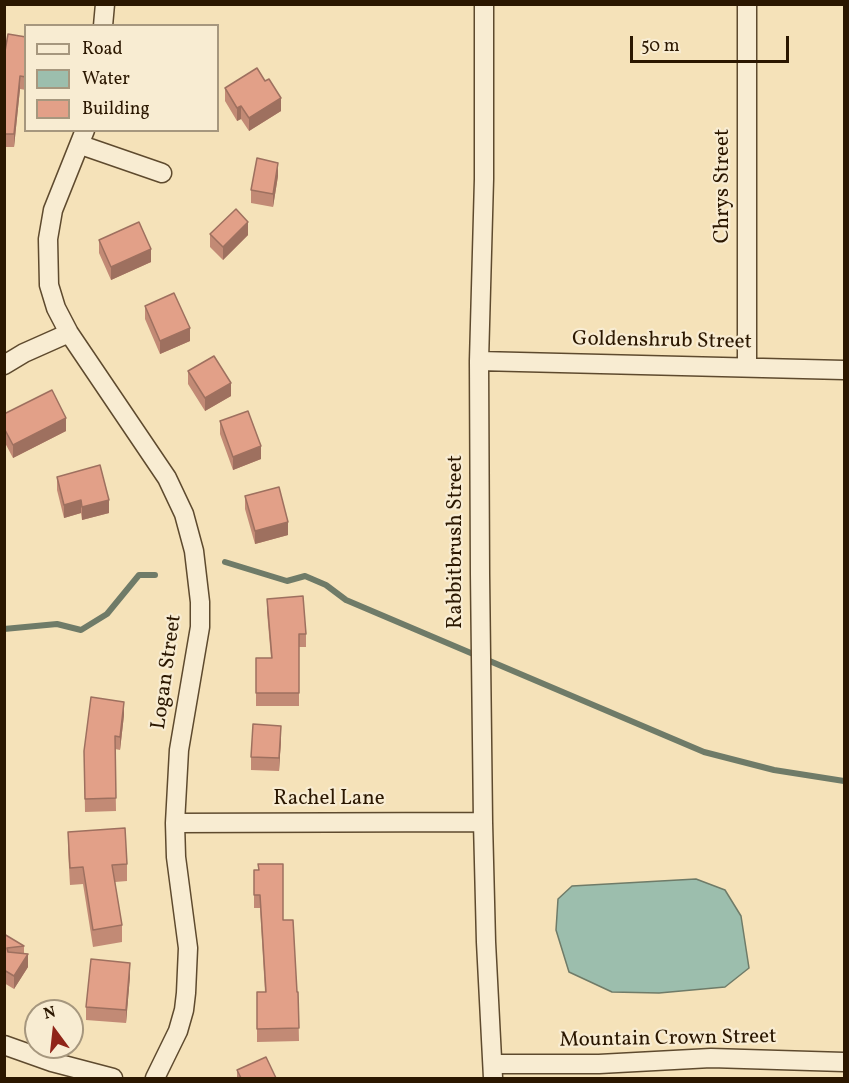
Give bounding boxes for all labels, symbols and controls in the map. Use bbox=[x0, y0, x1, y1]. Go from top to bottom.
legend bbox=[24, 24, 219, 132]
scale bar bbox=[633, 24, 792, 62]
text: 50 m bbox=[641, 34, 680, 59]
text: Road bbox=[82, 37, 123, 62]
text: Water bbox=[82, 67, 130, 92]
text: Building bbox=[82, 97, 150, 122]
street label: Chrys Street bbox=[711, 129, 737, 243]
street label: Goldenshrub Street bbox=[572, 328, 752, 356]
street label: Rabbitbrush Street bbox=[444, 455, 470, 629]
street label: Logan Street bbox=[147, 613, 189, 731]
street label: Rachel Lane bbox=[273, 787, 385, 813]
north arrow bbox=[24, 999, 84, 1059]
text: N bbox=[41, 1001, 58, 1026]
street label: Mountain Crown Street bbox=[559, 1026, 777, 1054]

